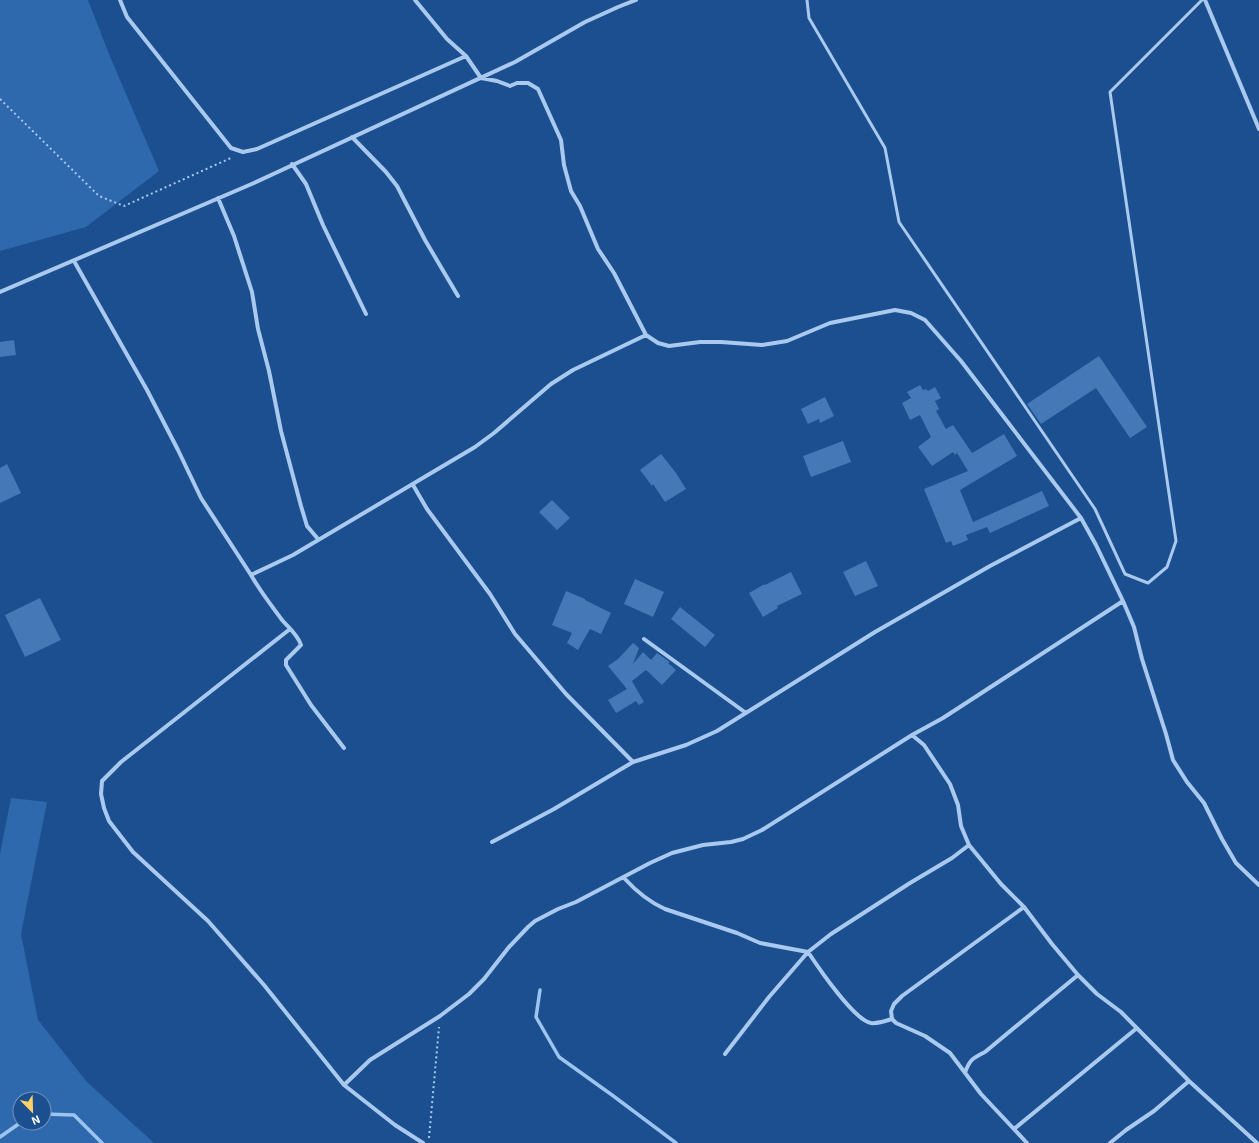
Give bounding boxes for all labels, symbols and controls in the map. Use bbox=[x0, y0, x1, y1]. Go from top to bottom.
north arrow bbox=[12, 1091, 52, 1131]
text: N bbox=[30, 1113, 42, 1128]

